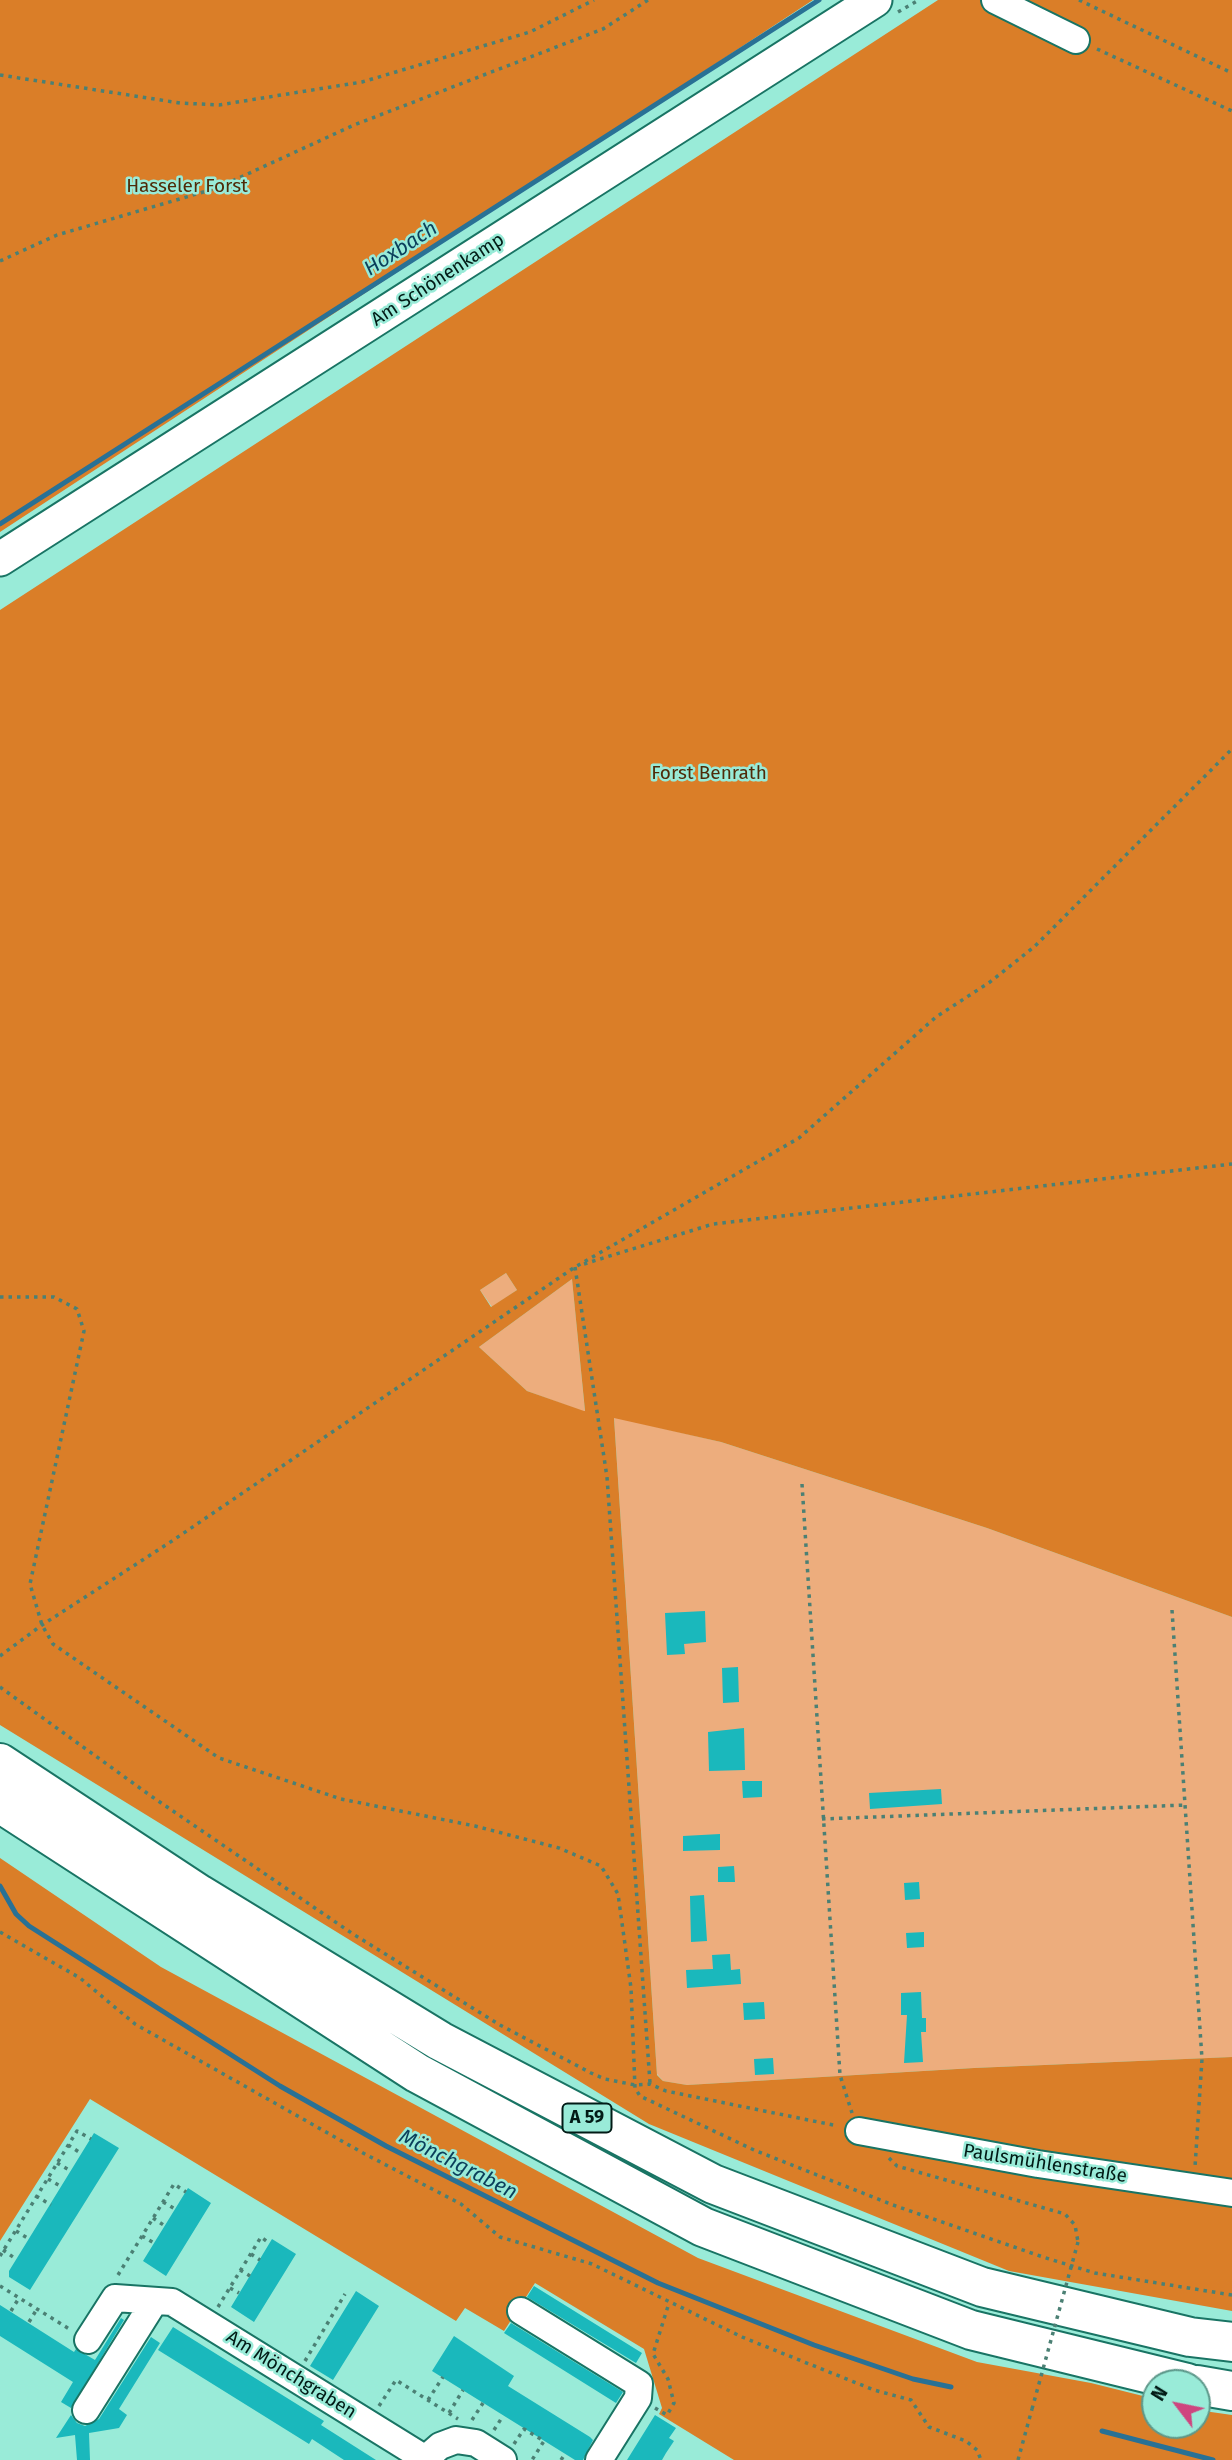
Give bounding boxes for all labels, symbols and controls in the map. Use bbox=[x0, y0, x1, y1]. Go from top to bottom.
park label: Hasseler Forst bbox=[126, 176, 248, 198]
water label: Hoxbach bbox=[360, 216, 442, 282]
street label: Am Schönenkamp bbox=[367, 229, 509, 331]
park label: Forst Benrath bbox=[651, 763, 767, 785]
road number: A 59 bbox=[562, 2104, 612, 2132]
water label: Mönchgraben bbox=[395, 2124, 521, 2206]
street label: Paulsmühlenstraße bbox=[961, 2140, 1129, 2188]
street label: Am Mönchgraben bbox=[222, 2326, 360, 2424]
north arrow bbox=[1141, 2369, 1211, 2439]
text: N bbox=[1146, 2382, 1173, 2405]

